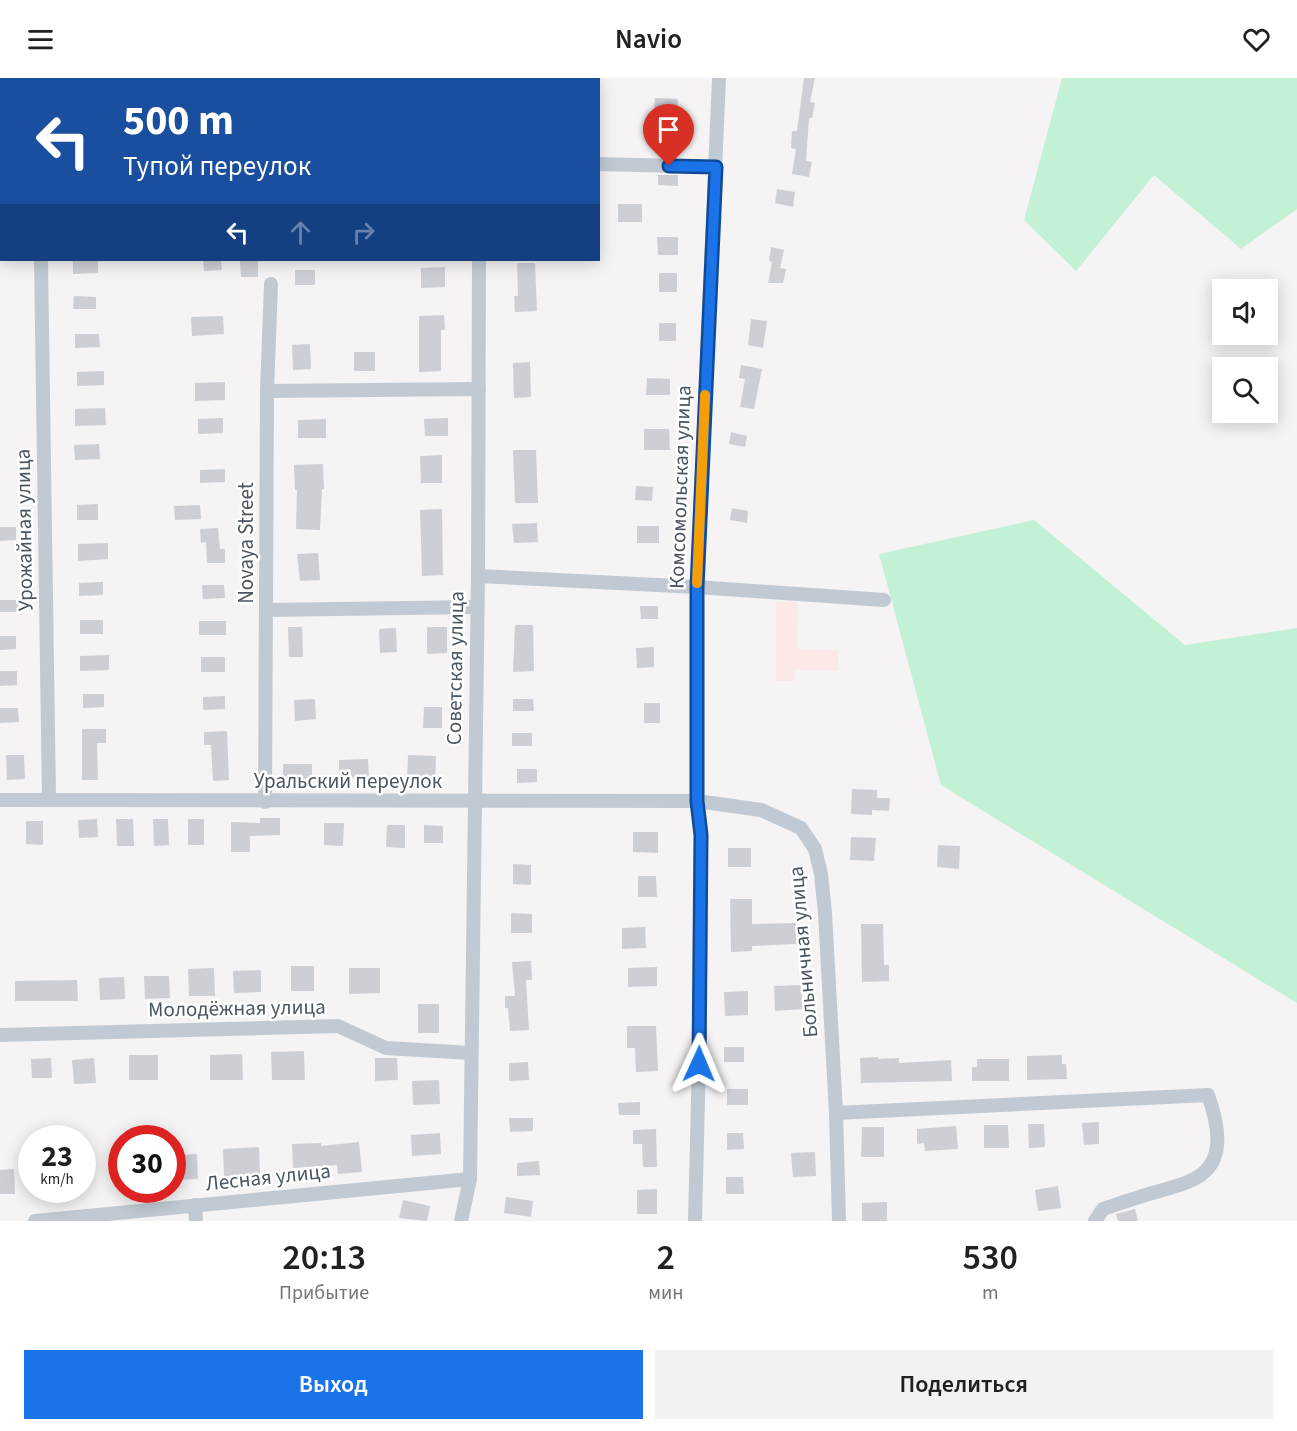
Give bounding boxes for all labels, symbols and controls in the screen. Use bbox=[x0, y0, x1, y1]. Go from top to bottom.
text: Navio bbox=[615, 20, 682, 59]
icon: menu bbox=[24, 23, 57, 56]
icon: heart bbox=[1240, 23, 1273, 56]
text: 500 m bbox=[123, 91, 234, 151]
icon: left bbox=[24, 102, 102, 180]
pin bbox=[643, 104, 694, 166]
icon: arrive bbox=[652, 113, 685, 146]
text: Тупой переулок bbox=[123, 147, 311, 186]
icon: left bbox=[221, 216, 254, 249]
icon: ahead bbox=[284, 216, 317, 249]
icon: right bbox=[347, 216, 380, 249]
map controls bbox=[1212, 279, 1278, 423]
button: sound bbox=[1212, 279, 1278, 345]
button: search bbox=[1212, 357, 1278, 423]
street label: Комсомольская улица bbox=[661, 385, 699, 589]
street label: Урожайная улица bbox=[8, 449, 40, 611]
street label: Novaya Street bbox=[231, 482, 261, 604]
street label: Советская улица bbox=[439, 591, 471, 745]
street label: Уральский переулок bbox=[254, 766, 443, 796]
street label: Больничная улица bbox=[781, 865, 825, 1039]
street label: Молодёжная улица bbox=[148, 991, 326, 1025]
position arrow bbox=[667, 1032, 731, 1096]
speed limit sign: 30 bbox=[108, 1125, 186, 1203]
text: 23 bbox=[41, 1135, 73, 1178]
street label: Лесная улица bbox=[204, 1156, 332, 1198]
text: km/h bbox=[40, 1169, 74, 1190]
text: 20:13 bbox=[282, 1232, 366, 1283]
text: 2 bbox=[657, 1232, 675, 1283]
text: 530 bbox=[962, 1232, 1018, 1283]
text: Прибытие bbox=[279, 1279, 369, 1307]
text: мин bbox=[648, 1279, 683, 1307]
text: m bbox=[982, 1279, 998, 1307]
button: Выход bbox=[24, 1350, 643, 1419]
button: Поделиться bbox=[655, 1350, 1273, 1419]

